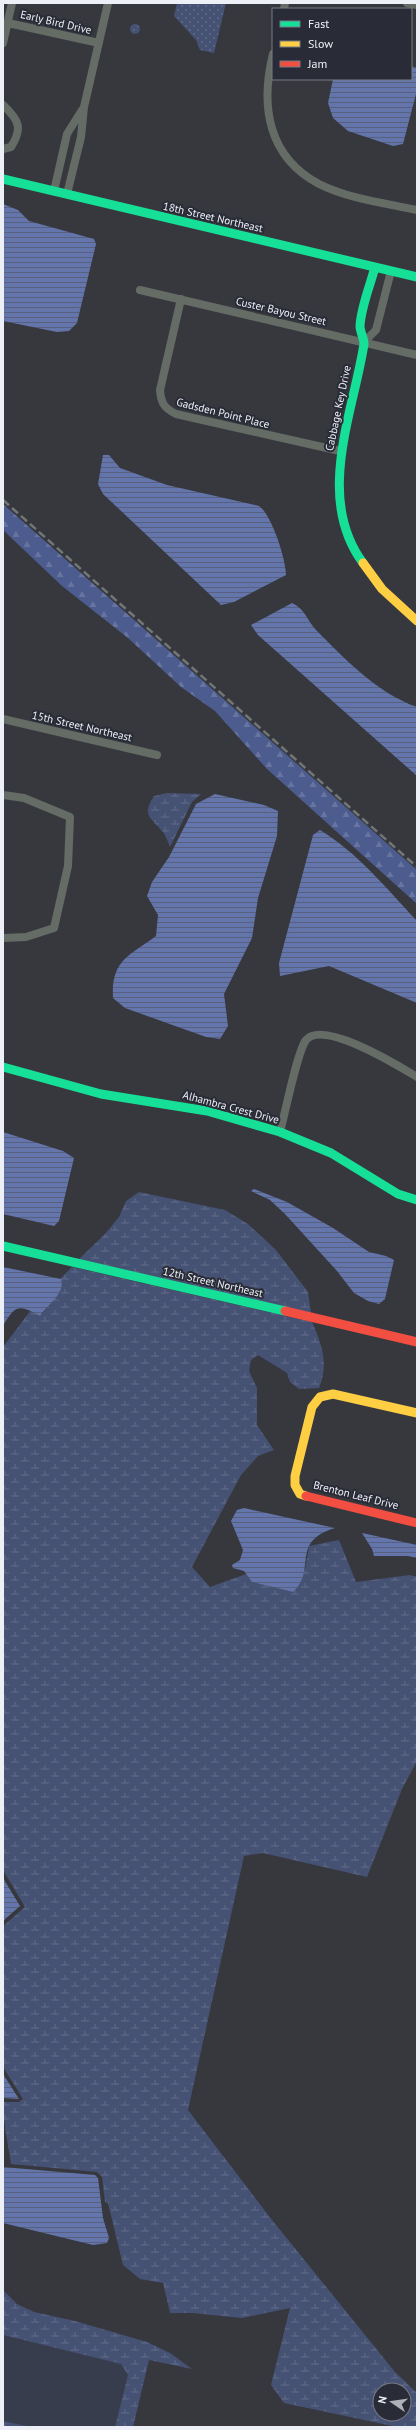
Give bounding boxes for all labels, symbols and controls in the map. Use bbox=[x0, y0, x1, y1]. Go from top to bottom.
street label: Early Bird Drive bbox=[19, 7, 93, 37]
legend bbox=[272, 8, 412, 80]
text: Fast bbox=[308, 16, 329, 31]
text: Slow bbox=[308, 36, 333, 51]
text: Jam bbox=[307, 56, 327, 71]
street label: 18th Street Northeast bbox=[162, 199, 265, 235]
street label: Custer Bayou Street bbox=[234, 294, 328, 328]
street label: Cabbage Key Drive bbox=[322, 364, 354, 452]
street label: Gadsden Point Place bbox=[175, 395, 271, 431]
street label: 15th Street Northeast bbox=[31, 708, 134, 744]
street label: Alhambra Crest Drive bbox=[181, 1087, 281, 1127]
street label: 12th Street Northeast bbox=[162, 1264, 265, 1300]
street label: Brenton Leaf Drive bbox=[312, 1478, 400, 1512]
north arrow bbox=[372, 2382, 412, 2422]
text: N bbox=[375, 2395, 390, 2405]

